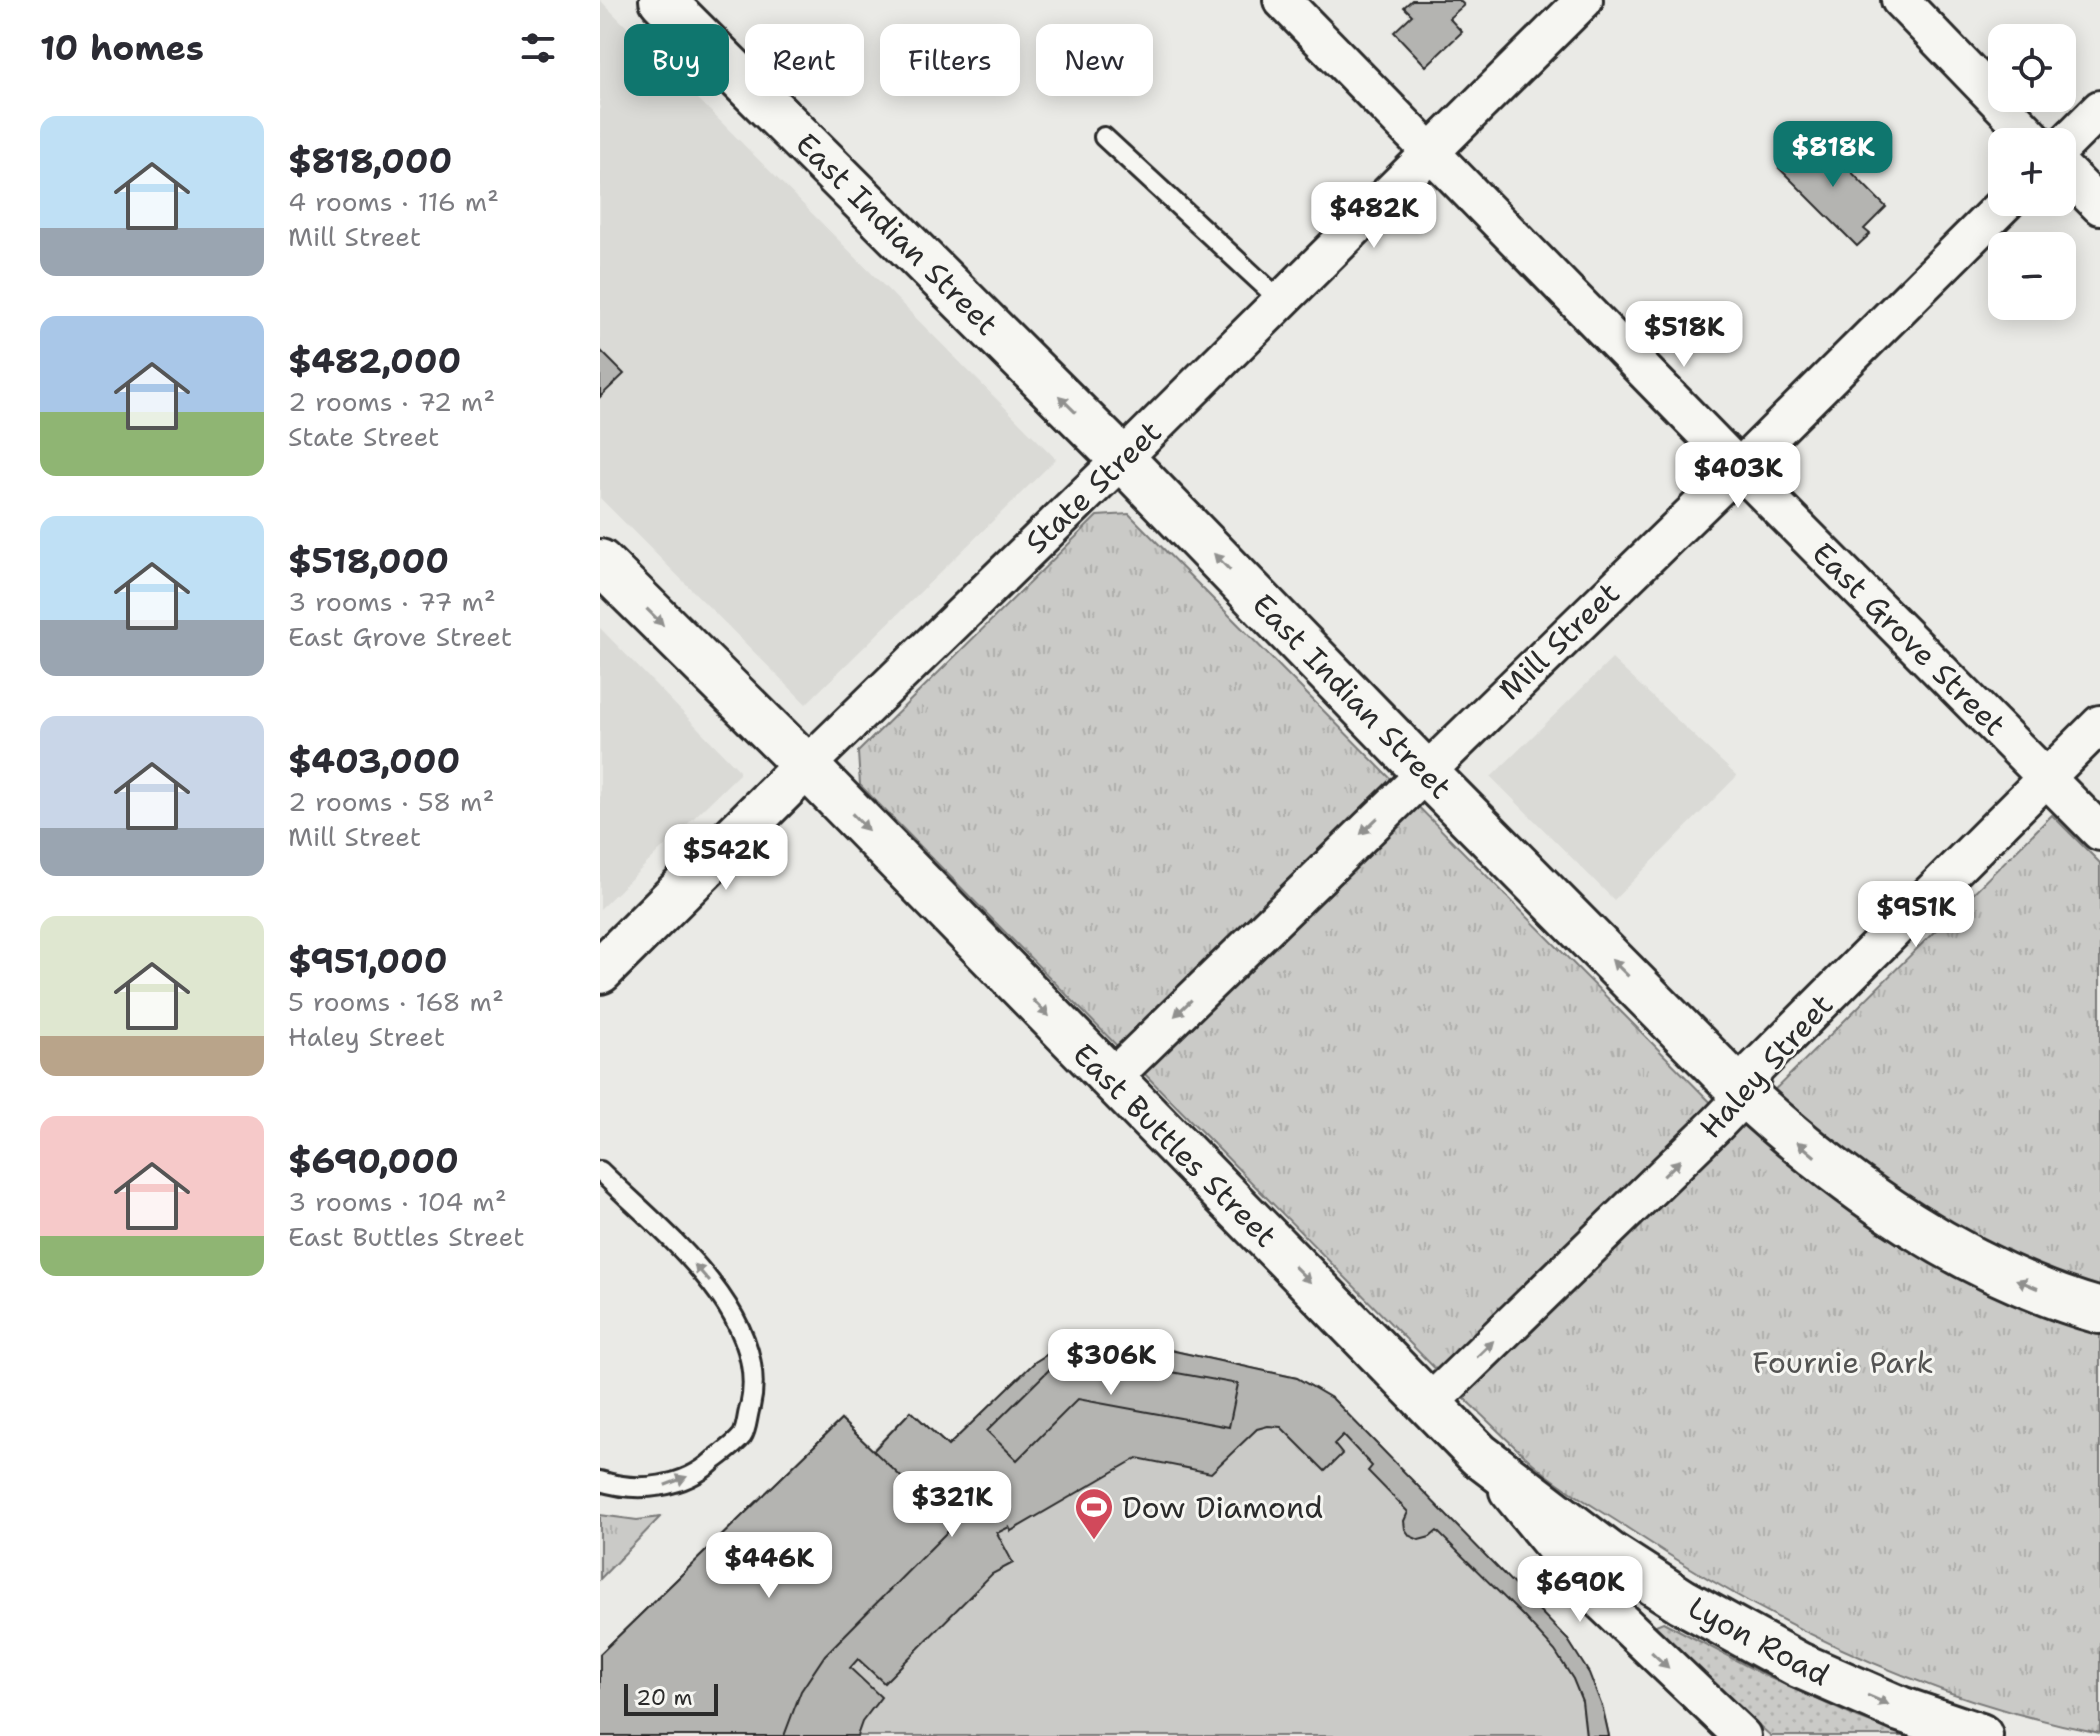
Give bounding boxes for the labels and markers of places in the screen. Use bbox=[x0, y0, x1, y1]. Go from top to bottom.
pin: $818K bbox=[1777, 121, 1889, 189]
pin: $482K bbox=[1318, 182, 1430, 250]
pin: $518K bbox=[1628, 301, 1740, 369]
pin: $403K bbox=[1682, 442, 1794, 510]
pin: $542K bbox=[670, 824, 782, 892]
pin: $951K bbox=[1860, 881, 1972, 949]
pin: $306K bbox=[1055, 1329, 1167, 1397]
pin: $321K bbox=[896, 1471, 1008, 1539]
sports icon: Dow Diamond bbox=[1073, 1486, 1115, 1541]
place label: Dow Diamond bbox=[1122, 1487, 1323, 1528]
pin: $446K bbox=[713, 1532, 825, 1600]
pin: $690K bbox=[1524, 1556, 1636, 1624]

